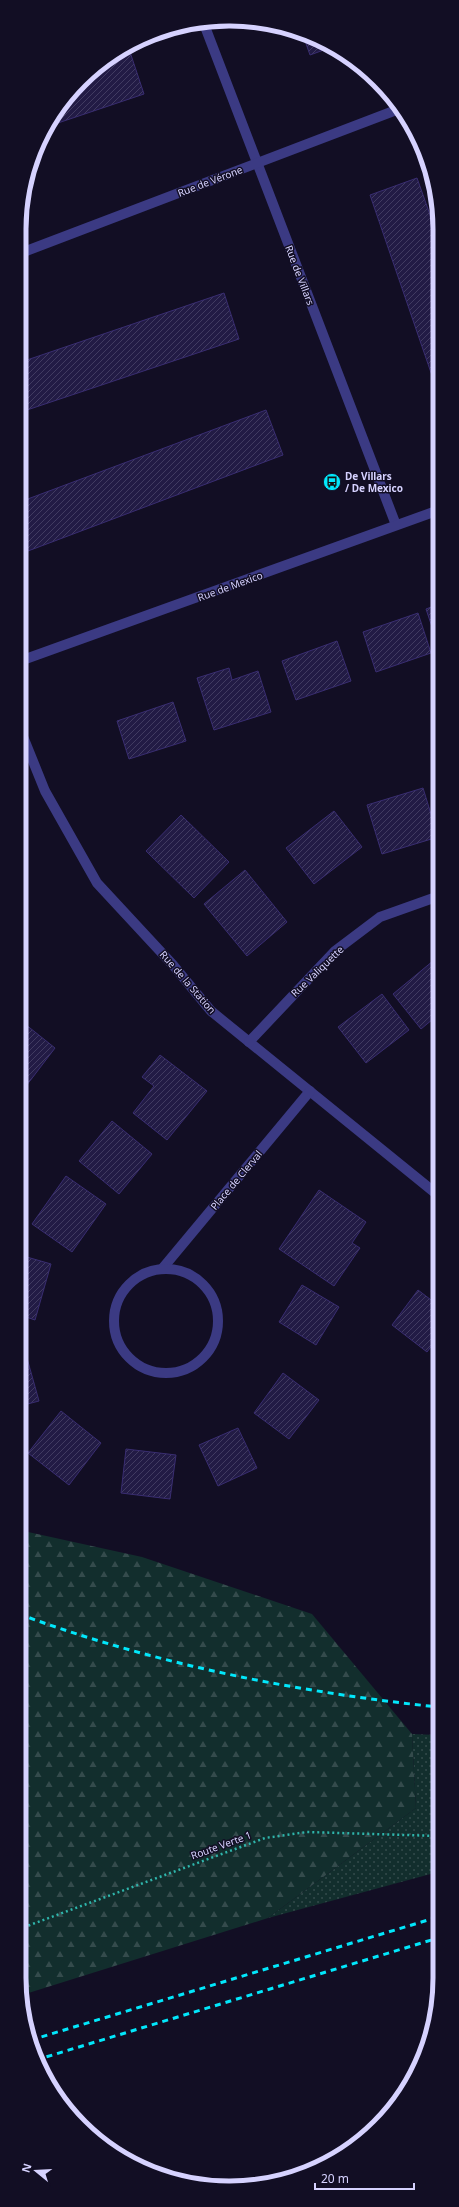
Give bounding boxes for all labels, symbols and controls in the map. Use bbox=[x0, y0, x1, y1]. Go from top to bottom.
street label: Rue de Vérone bbox=[176, 162, 245, 200]
street label: Rue de Villars bbox=[282, 243, 318, 307]
place label: De Villars / De Mexico bbox=[345, 469, 403, 495]
bus stop icon: De Villars / De Mexico bbox=[322, 472, 342, 492]
street label: Rue de Mexico bbox=[196, 568, 264, 604]
street label: Rue Valiquette bbox=[288, 942, 347, 1000]
street label: Rue de la Station bbox=[157, 948, 219, 1016]
street label: Place de Clerval bbox=[207, 1147, 265, 1213]
street label: Route Verte 1 bbox=[189, 1828, 253, 1862]
north arrow bbox=[16, 2151, 56, 2191]
text: N bbox=[17, 2161, 35, 2174]
scale bar bbox=[315, 2165, 414, 2191]
text: 20 m bbox=[321, 2170, 349, 2187]

